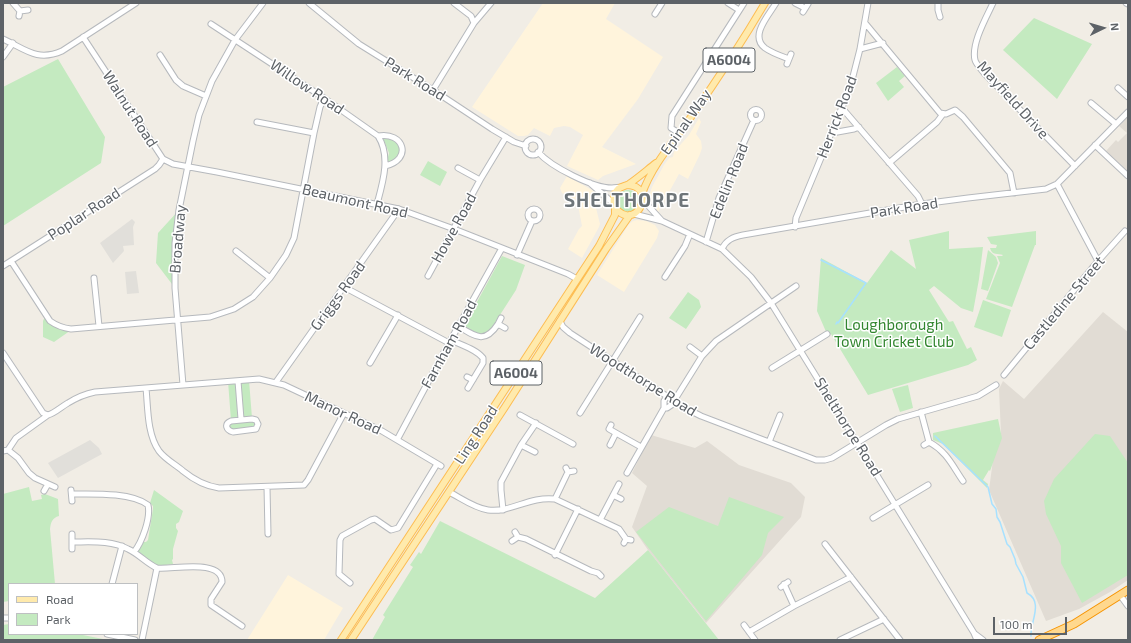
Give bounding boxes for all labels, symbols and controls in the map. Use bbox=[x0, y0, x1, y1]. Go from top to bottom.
north arrow bbox=[1083, 8, 1123, 48]
text: N bbox=[1109, 22, 1122, 31]
road number: A6004 bbox=[703, 48, 755, 72]
street label: Park Road bbox=[381, 53, 449, 105]
street label: Willow Road bbox=[266, 56, 348, 118]
street label: Mayfield Drive bbox=[973, 57, 1053, 143]
street label: Walnut Road bbox=[99, 67, 161, 151]
street label: Herrick Road bbox=[813, 73, 861, 161]
street label: Epinal Way bbox=[657, 86, 715, 158]
street label: Edelin Road bbox=[706, 141, 752, 221]
street label: Beaumont Road bbox=[300, 180, 410, 222]
street label: Poplar Road bbox=[44, 184, 124, 244]
street label: Howe Road bbox=[428, 190, 480, 266]
district label: SHELTHORPE bbox=[564, 190, 690, 212]
street label: Park Road bbox=[869, 194, 939, 222]
street label: Broadway bbox=[166, 204, 190, 274]
street label: Castledine Street bbox=[1020, 252, 1108, 354]
street label: Griggs Road bbox=[307, 258, 369, 334]
street label: Farnham Road bbox=[417, 296, 481, 392]
park label: Loughborough Town Cricket Club bbox=[834, 316, 954, 351]
street label: Woodthorpe Road bbox=[586, 340, 700, 420]
road number: A6004 bbox=[490, 361, 542, 385]
street label: Shelthorpe Road bbox=[810, 374, 886, 480]
street label: Manor Road bbox=[302, 387, 384, 439]
street label: Ling Road bbox=[450, 402, 502, 468]
legend bbox=[8, 583, 138, 635]
text: Road bbox=[46, 592, 74, 606]
scale bar bbox=[995, 609, 1069, 635]
text: Park bbox=[46, 612, 71, 626]
text: 100 m bbox=[1000, 617, 1032, 631]

